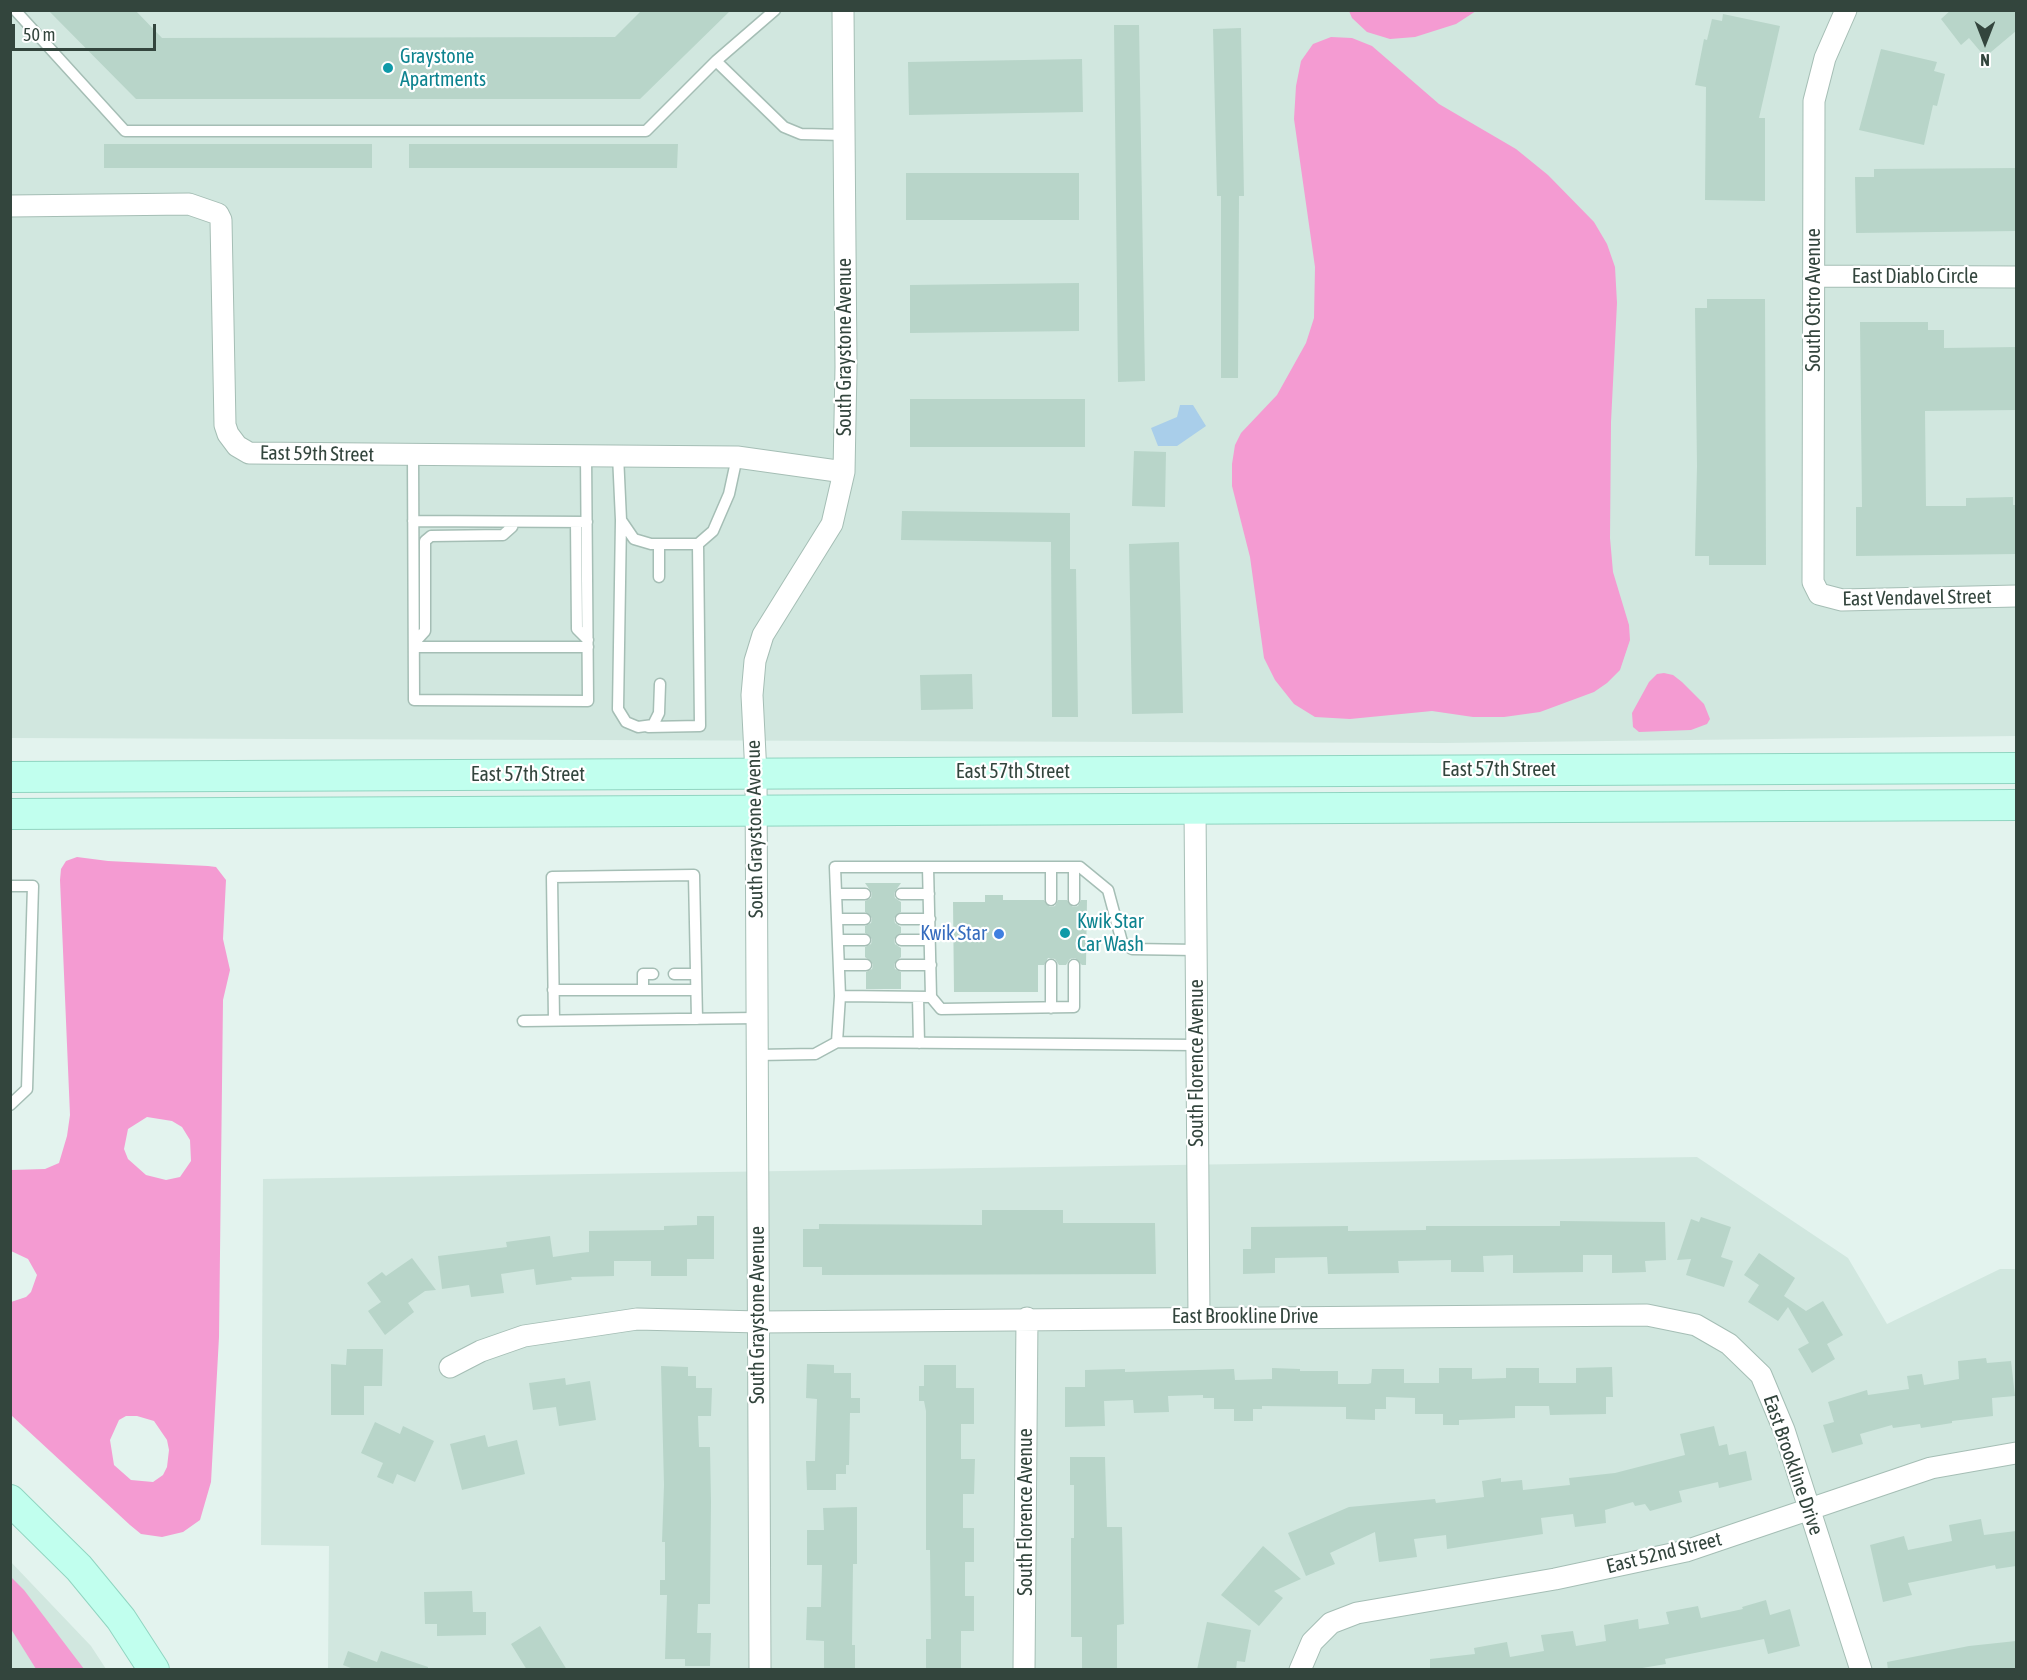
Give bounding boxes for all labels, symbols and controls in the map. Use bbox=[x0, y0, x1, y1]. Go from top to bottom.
scale bar bbox=[15, 12, 159, 50]
north arrow bbox=[1955, 12, 2015, 72]
text: 50 m bbox=[23, 24, 55, 45]
place label: Graystone Apartments bbox=[400, 45, 486, 92]
text: N bbox=[1980, 51, 1990, 69]
marker: Graystone Apartments bbox=[381, 61, 395, 75]
street label: South Ostro Avenue bbox=[1802, 228, 1826, 372]
street label: South Graystone Avenue bbox=[833, 258, 857, 436]
street label: East Diablo Circle bbox=[1852, 265, 1978, 289]
street label: East 59th Street bbox=[260, 441, 374, 467]
street label: East Vendavel Street bbox=[1842, 585, 1992, 611]
street label: South Graystone Avenue bbox=[741, 740, 769, 918]
street label: East 57th Street bbox=[1442, 758, 1556, 782]
street label: East 57th Street bbox=[956, 760, 1070, 784]
street label: East 57th Street bbox=[471, 763, 585, 787]
place label: Kwik Star Car Wash bbox=[1077, 910, 1144, 957]
place label: Kwik Star bbox=[920, 922, 987, 946]
marker: Kwik Star Car Wash bbox=[1058, 926, 1072, 940]
marker: Kwik Star bbox=[992, 927, 1006, 941]
street label: South Florence Avenue bbox=[1185, 979, 1209, 1147]
street label: South Graystone Avenue bbox=[746, 1226, 770, 1404]
street label: East Brookline Drive bbox=[1172, 1305, 1318, 1329]
street label: East Brookline Drive bbox=[1758, 1392, 1828, 1538]
street label: South Florence Avenue bbox=[1014, 1428, 1038, 1596]
street label: East 52nd Street bbox=[1604, 1527, 1724, 1579]

